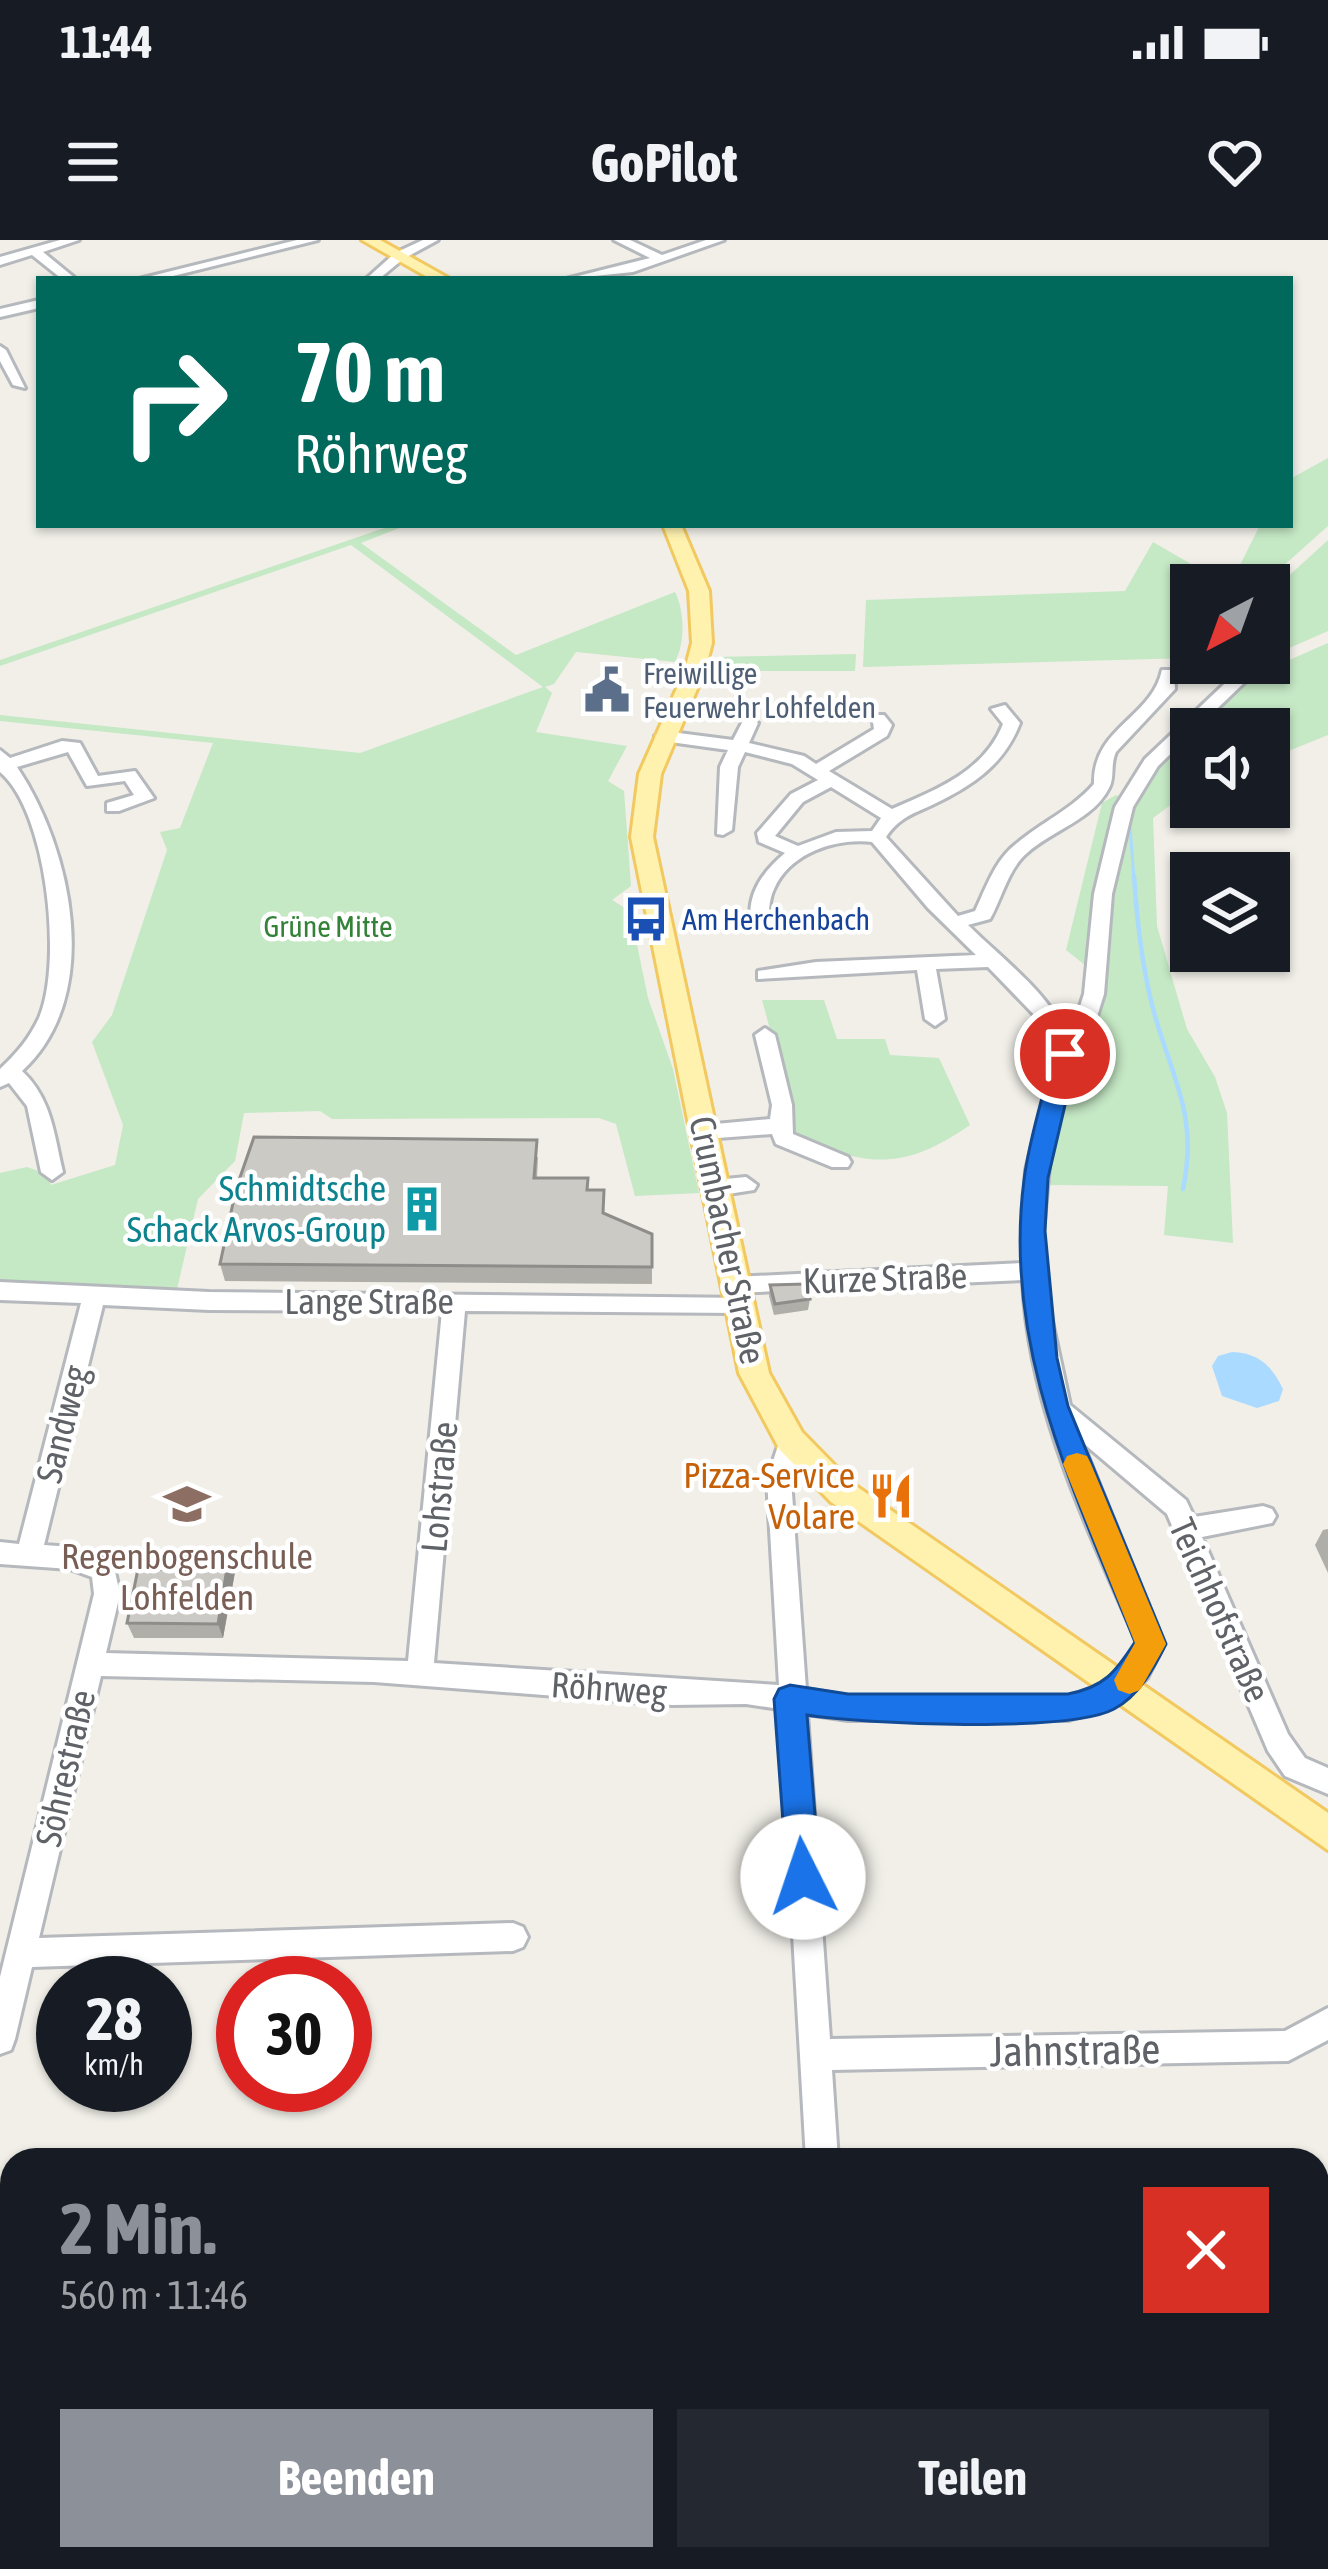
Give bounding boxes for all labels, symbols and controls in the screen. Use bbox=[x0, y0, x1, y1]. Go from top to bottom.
text: 11:44 bbox=[60, 16, 153, 68]
icon: menu bbox=[60, 129, 126, 195]
icon: heart bbox=[1202, 129, 1268, 195]
text: GoPilot bbox=[590, 132, 738, 193]
icon: right bbox=[96, 324, 252, 480]
text: 70 m bbox=[294, 324, 445, 420]
text: Röhrweg bbox=[294, 423, 468, 484]
north arrow bbox=[1170, 564, 1290, 684]
map controls bbox=[1170, 564, 1290, 972]
place label: Freiwillige Feuerwehr Lohfelden bbox=[643, 656, 876, 724]
public building icon: Freiwillige Feuerwehr Lohfelden bbox=[582, 665, 632, 715]
button: sound bbox=[1170, 708, 1290, 828]
button: layers bbox=[1170, 852, 1290, 972]
bus stop icon: Am Herchenbach bbox=[621, 894, 671, 944]
place label: Am Herchenbach bbox=[682, 902, 870, 936]
park label: Grüne Mitte bbox=[263, 909, 393, 943]
pin bbox=[1014, 1003, 1116, 1105]
icon: arrive bbox=[1032, 1021, 1098, 1087]
street label: Crumbacher Straße bbox=[681, 1112, 775, 1368]
place label: Schmidtsche Schack Arvos-Group bbox=[127, 1167, 386, 1250]
building icon: Schmidtsche Schack Arvos-Group bbox=[397, 1184, 447, 1234]
street label: Kurze Straße bbox=[802, 1254, 968, 1302]
street label: Lange Straße bbox=[284, 1280, 454, 1322]
street label: Sandweg bbox=[27, 1361, 97, 1487]
street label: Lohstraße bbox=[412, 1420, 466, 1554]
place label: Pizza-Service Volare bbox=[683, 1454, 855, 1537]
restaurant icon: Pizza-Service Volare bbox=[866, 1471, 916, 1521]
school or university icon: Regenbogenschule Lohfelden bbox=[162, 1479, 212, 1529]
street label: Teichhofstraße bbox=[1161, 1512, 1279, 1708]
place label: Regenbogenschule Lohfelden bbox=[61, 1535, 313, 1618]
street label: Röhrweg bbox=[550, 1663, 669, 1713]
street label: Söhrestraße bbox=[27, 1686, 103, 1850]
position arrow bbox=[740, 1814, 866, 1940]
speed limit sign: 30 bbox=[216, 1956, 372, 2112]
text: 28 bbox=[86, 1984, 142, 2053]
street label: Jahnstraße bbox=[989, 2025, 1161, 2075]
text: km/h bbox=[84, 2047, 144, 2081]
text: 2 Min. bbox=[60, 2187, 216, 2269]
button: close bbox=[1143, 2187, 1269, 2313]
text: 560 m · 11:46 bbox=[60, 2273, 248, 2317]
button: Beenden bbox=[60, 2409, 653, 2547]
button: Teilen bbox=[677, 2409, 1269, 2547]

